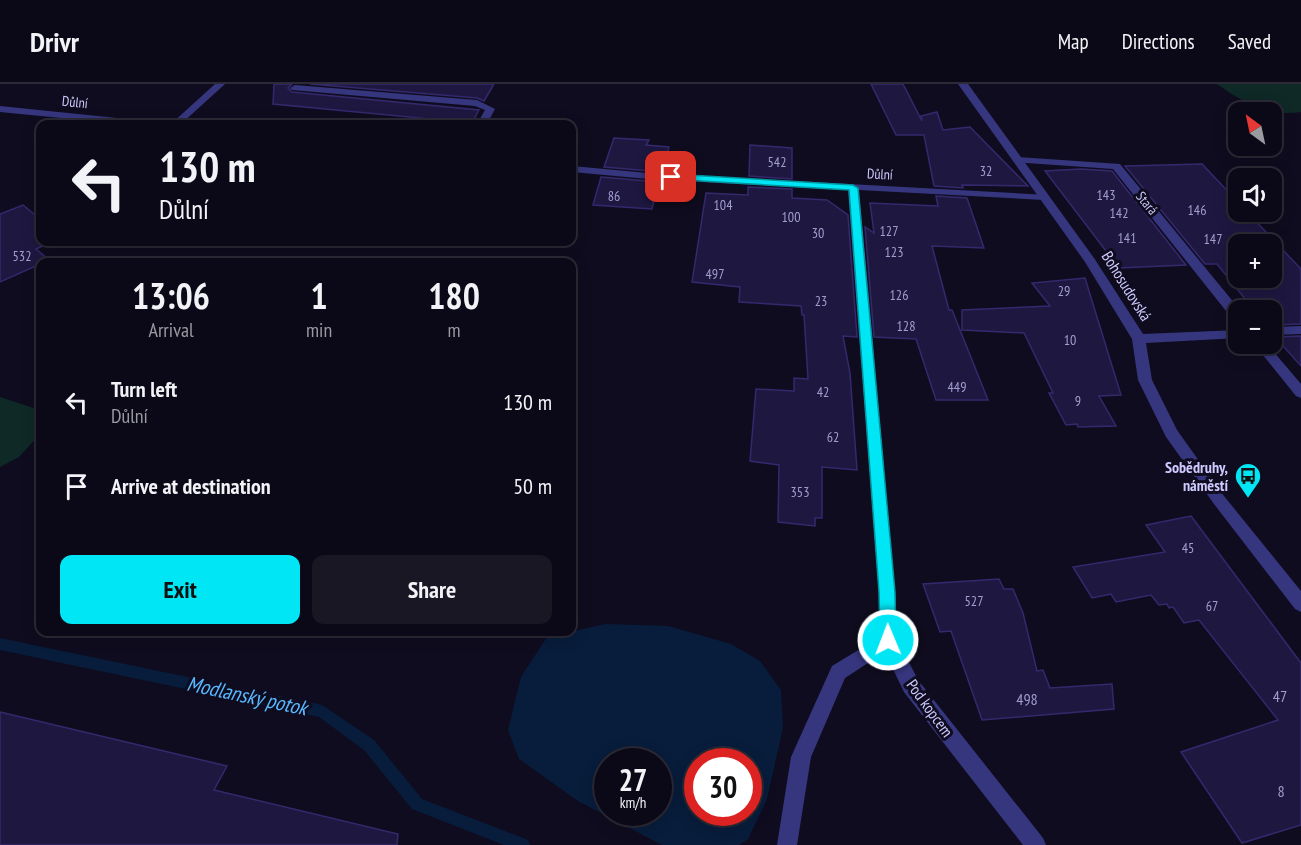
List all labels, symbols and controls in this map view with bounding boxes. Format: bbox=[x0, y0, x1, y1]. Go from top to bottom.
text: Drivr bbox=[30, 23, 79, 60]
text: Map bbox=[1058, 28, 1089, 55]
text: Directions bbox=[1122, 28, 1195, 55]
text: Saved bbox=[1228, 28, 1271, 55]
street label: Důlní bbox=[61, 92, 89, 112]
north arrow bbox=[1228, 102, 1282, 156]
map controls bbox=[1228, 102, 1282, 354]
text: 130 m bbox=[159, 139, 256, 194]
icon: left bbox=[60, 144, 138, 222]
pin bbox=[645, 151, 696, 202]
house number: 542 bbox=[768, 153, 786, 171]
icon: arrive bbox=[654, 160, 687, 193]
house number: 32 bbox=[980, 162, 992, 180]
street label: Důlní bbox=[867, 164, 893, 184]
button: sound bbox=[1228, 168, 1282, 222]
house number: 143 bbox=[1097, 186, 1115, 204]
house number: 86 bbox=[608, 187, 620, 205]
street label: Stará bbox=[1132, 188, 1162, 218]
text: Důlní bbox=[159, 192, 209, 226]
house number: 104 bbox=[714, 196, 733, 214]
house number: 146 bbox=[1188, 201, 1206, 219]
house number: 142 bbox=[1110, 204, 1128, 222]
house number: 100 bbox=[782, 208, 800, 226]
house number: 127 bbox=[880, 222, 898, 240]
house number: 30 bbox=[812, 224, 824, 242]
house number: 141 bbox=[1118, 229, 1136, 247]
house number: 147 bbox=[1204, 230, 1222, 248]
button: + bbox=[1228, 234, 1282, 288]
house number: 123 bbox=[885, 243, 903, 261]
house number: 532 bbox=[13, 247, 31, 265]
street label: Bohosudovská bbox=[1098, 247, 1156, 325]
house number: 497 bbox=[706, 265, 724, 283]
text: 13:06 bbox=[132, 272, 210, 319]
text: 1 bbox=[310, 272, 328, 319]
text: 180 bbox=[428, 272, 480, 319]
house number: 29 bbox=[1058, 282, 1070, 300]
house number: 126 bbox=[890, 286, 908, 304]
house number: 23 bbox=[815, 292, 827, 310]
button: − bbox=[1228, 300, 1282, 354]
text: Arrival bbox=[148, 317, 194, 343]
text: min bbox=[306, 317, 332, 343]
text: m bbox=[448, 317, 461, 343]
house number: 128 bbox=[897, 317, 915, 335]
house number: 10 bbox=[1064, 331, 1076, 349]
text: Turn left bbox=[111, 375, 177, 403]
house number: 449 bbox=[948, 378, 966, 396]
house number: 42 bbox=[817, 383, 829, 401]
icon: left bbox=[60, 386, 93, 419]
text: 130 m bbox=[503, 388, 552, 416]
house number: 9 bbox=[1075, 392, 1081, 410]
text: Důlní bbox=[111, 403, 148, 429]
house number: 62 bbox=[827, 428, 839, 446]
place label: Sobědruhy, náměstí bbox=[1165, 457, 1228, 495]
bus stop icon: Sobědruhy, náměstí bbox=[1233, 461, 1263, 499]
icon: arrive bbox=[60, 470, 93, 503]
text: Arrive at destination bbox=[111, 472, 271, 500]
text: 50 m bbox=[513, 472, 552, 500]
house number: 353 bbox=[791, 483, 809, 501]
house number: 45 bbox=[1182, 539, 1194, 557]
button: Exit bbox=[60, 555, 300, 624]
button: Share bbox=[312, 555, 552, 624]
house number: 527 bbox=[965, 592, 983, 610]
house number: 67 bbox=[1206, 597, 1218, 615]
position arrow bbox=[856, 608, 920, 672]
water label: Modlanský potok bbox=[185, 670, 312, 722]
street label: Pod kopcem bbox=[902, 675, 958, 741]
house number: 47 bbox=[1273, 686, 1287, 706]
house number: 498 bbox=[1016, 689, 1038, 709]
speed limit sign: 30 bbox=[684, 748, 762, 826]
text: 27 bbox=[619, 760, 647, 799]
house number: 8 bbox=[1277, 781, 1285, 801]
text: km/h bbox=[620, 793, 646, 812]

